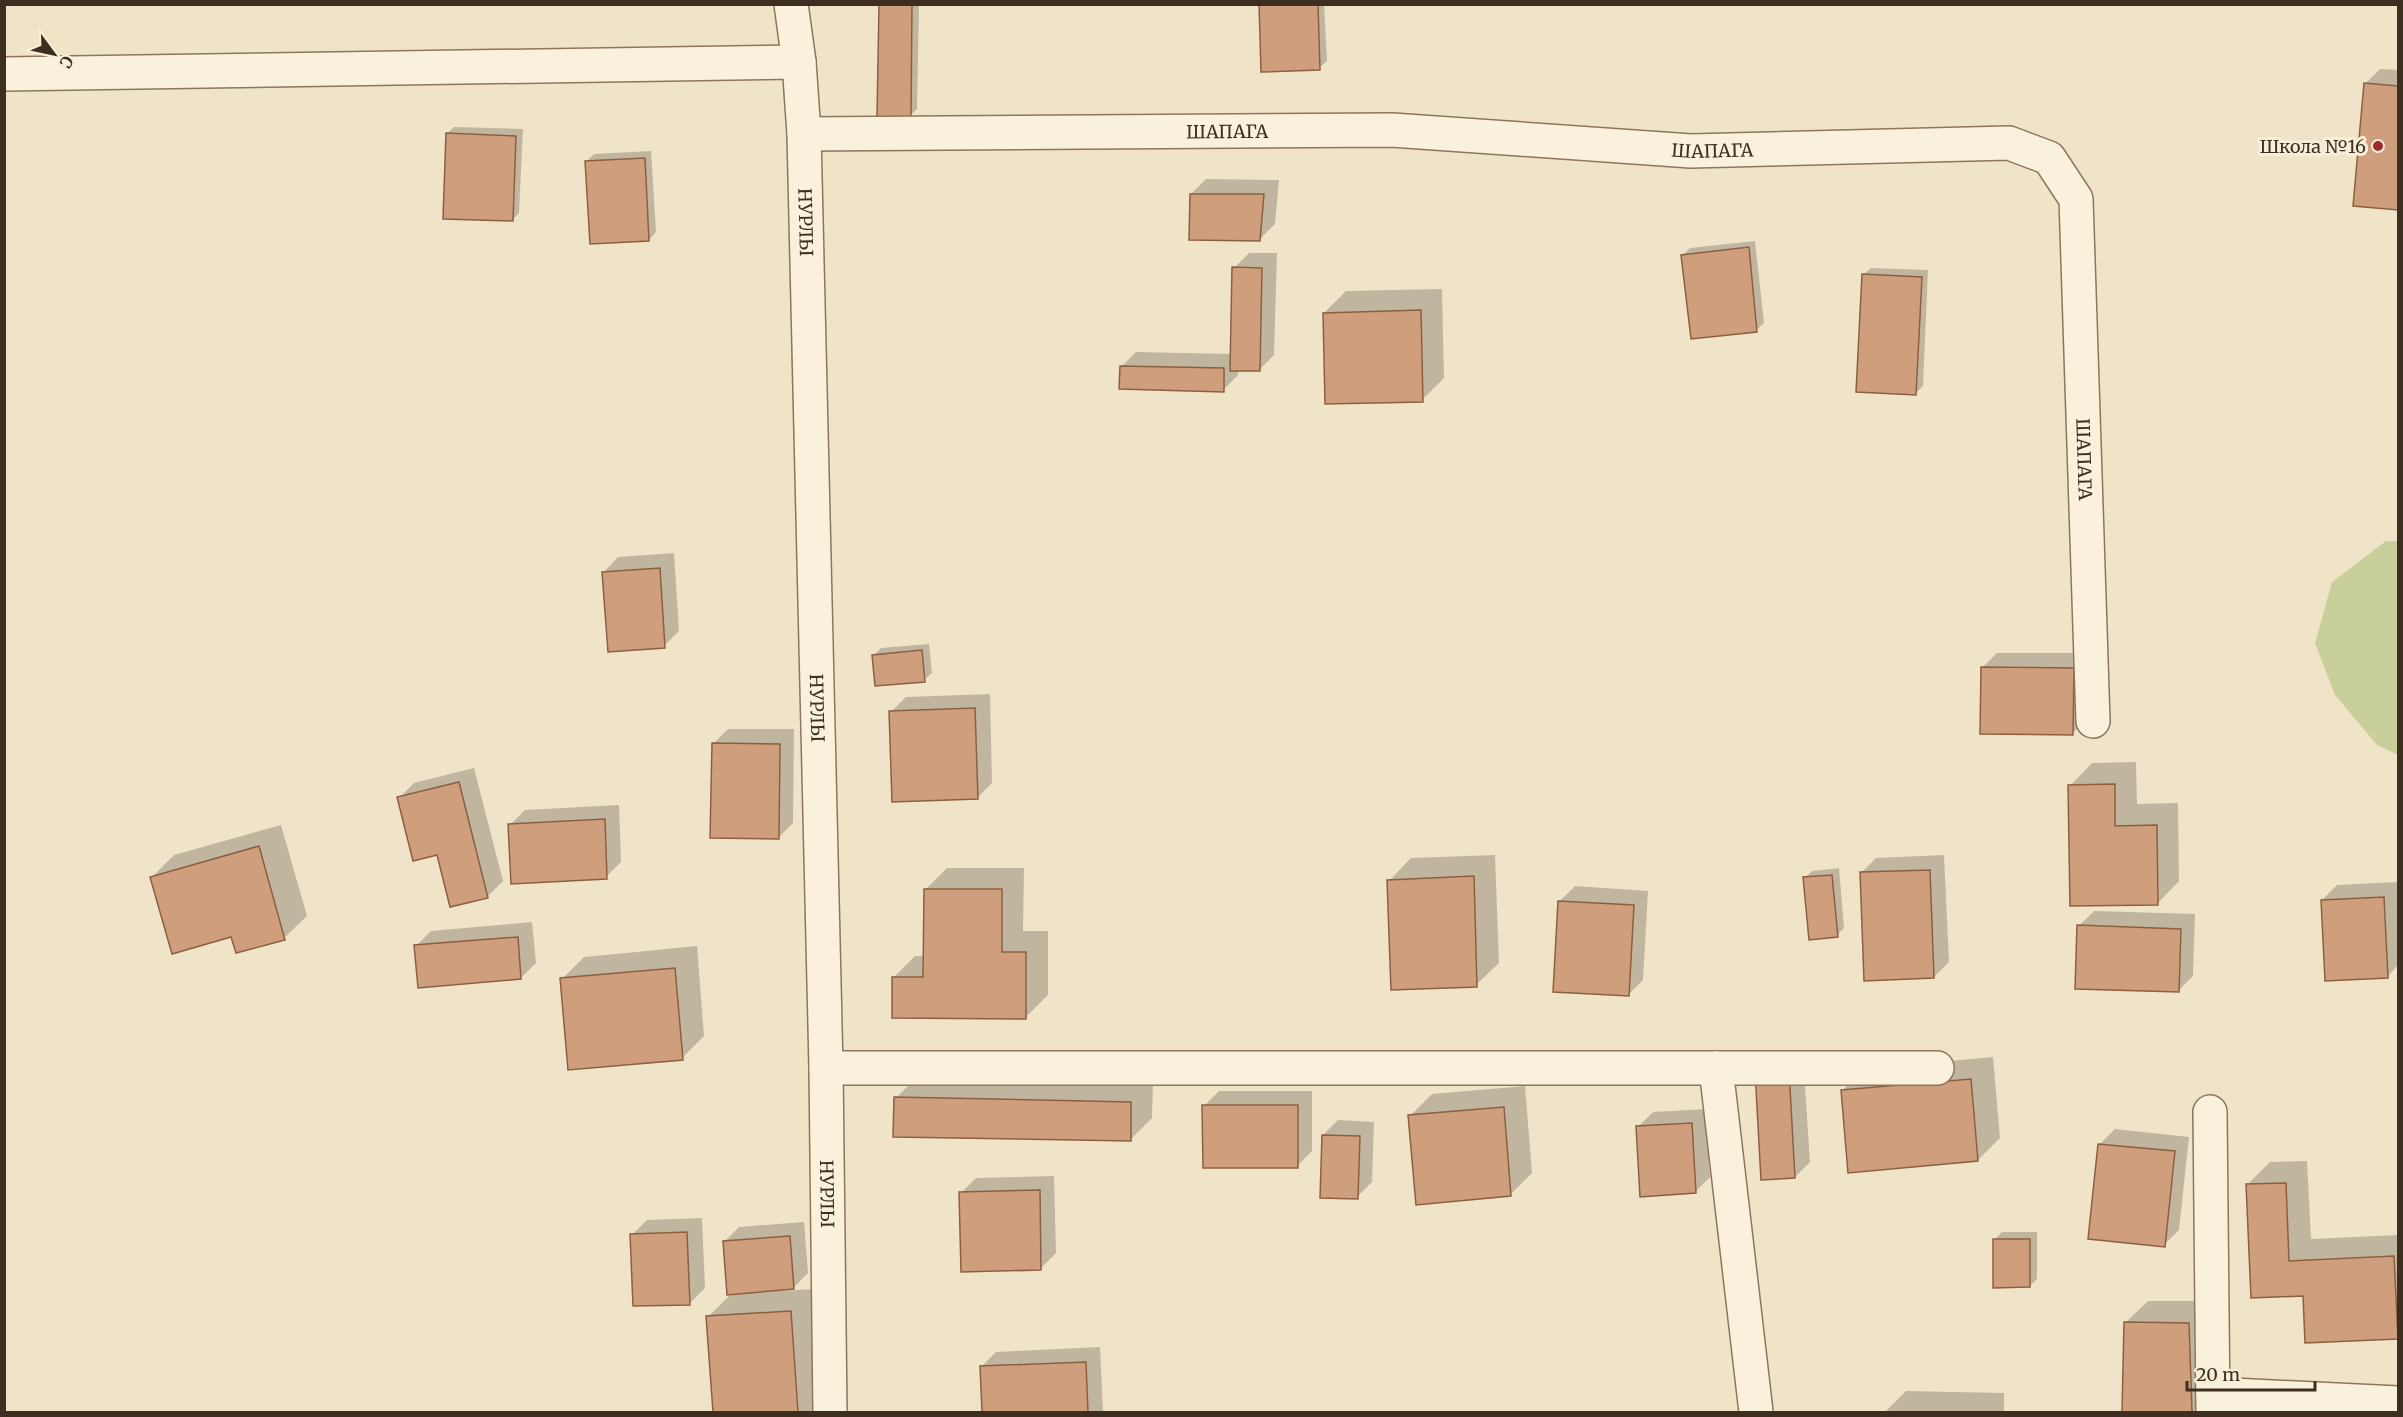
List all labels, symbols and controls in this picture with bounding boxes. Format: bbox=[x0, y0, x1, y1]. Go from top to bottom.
north arrow bbox=[24, 24, 84, 84]
text: С bbox=[55, 52, 78, 72]
street label: ШАПАГА bbox=[1186, 119, 1268, 143]
place label: Школа №16 bbox=[2259, 135, 2366, 158]
street label: ШАПАГА bbox=[1670, 138, 1754, 163]
marker: Школа №16 bbox=[2371, 139, 2385, 153]
street label: НУРЛЫ bbox=[794, 188, 818, 257]
street label: ШАПАГА bbox=[2072, 418, 2097, 501]
street label: НУРЛЫ bbox=[805, 674, 830, 743]
street label: НУРЛЫ bbox=[816, 1160, 839, 1228]
scale bar bbox=[2187, 1354, 2314, 1392]
text: 20 m bbox=[2196, 1363, 2240, 1386]

